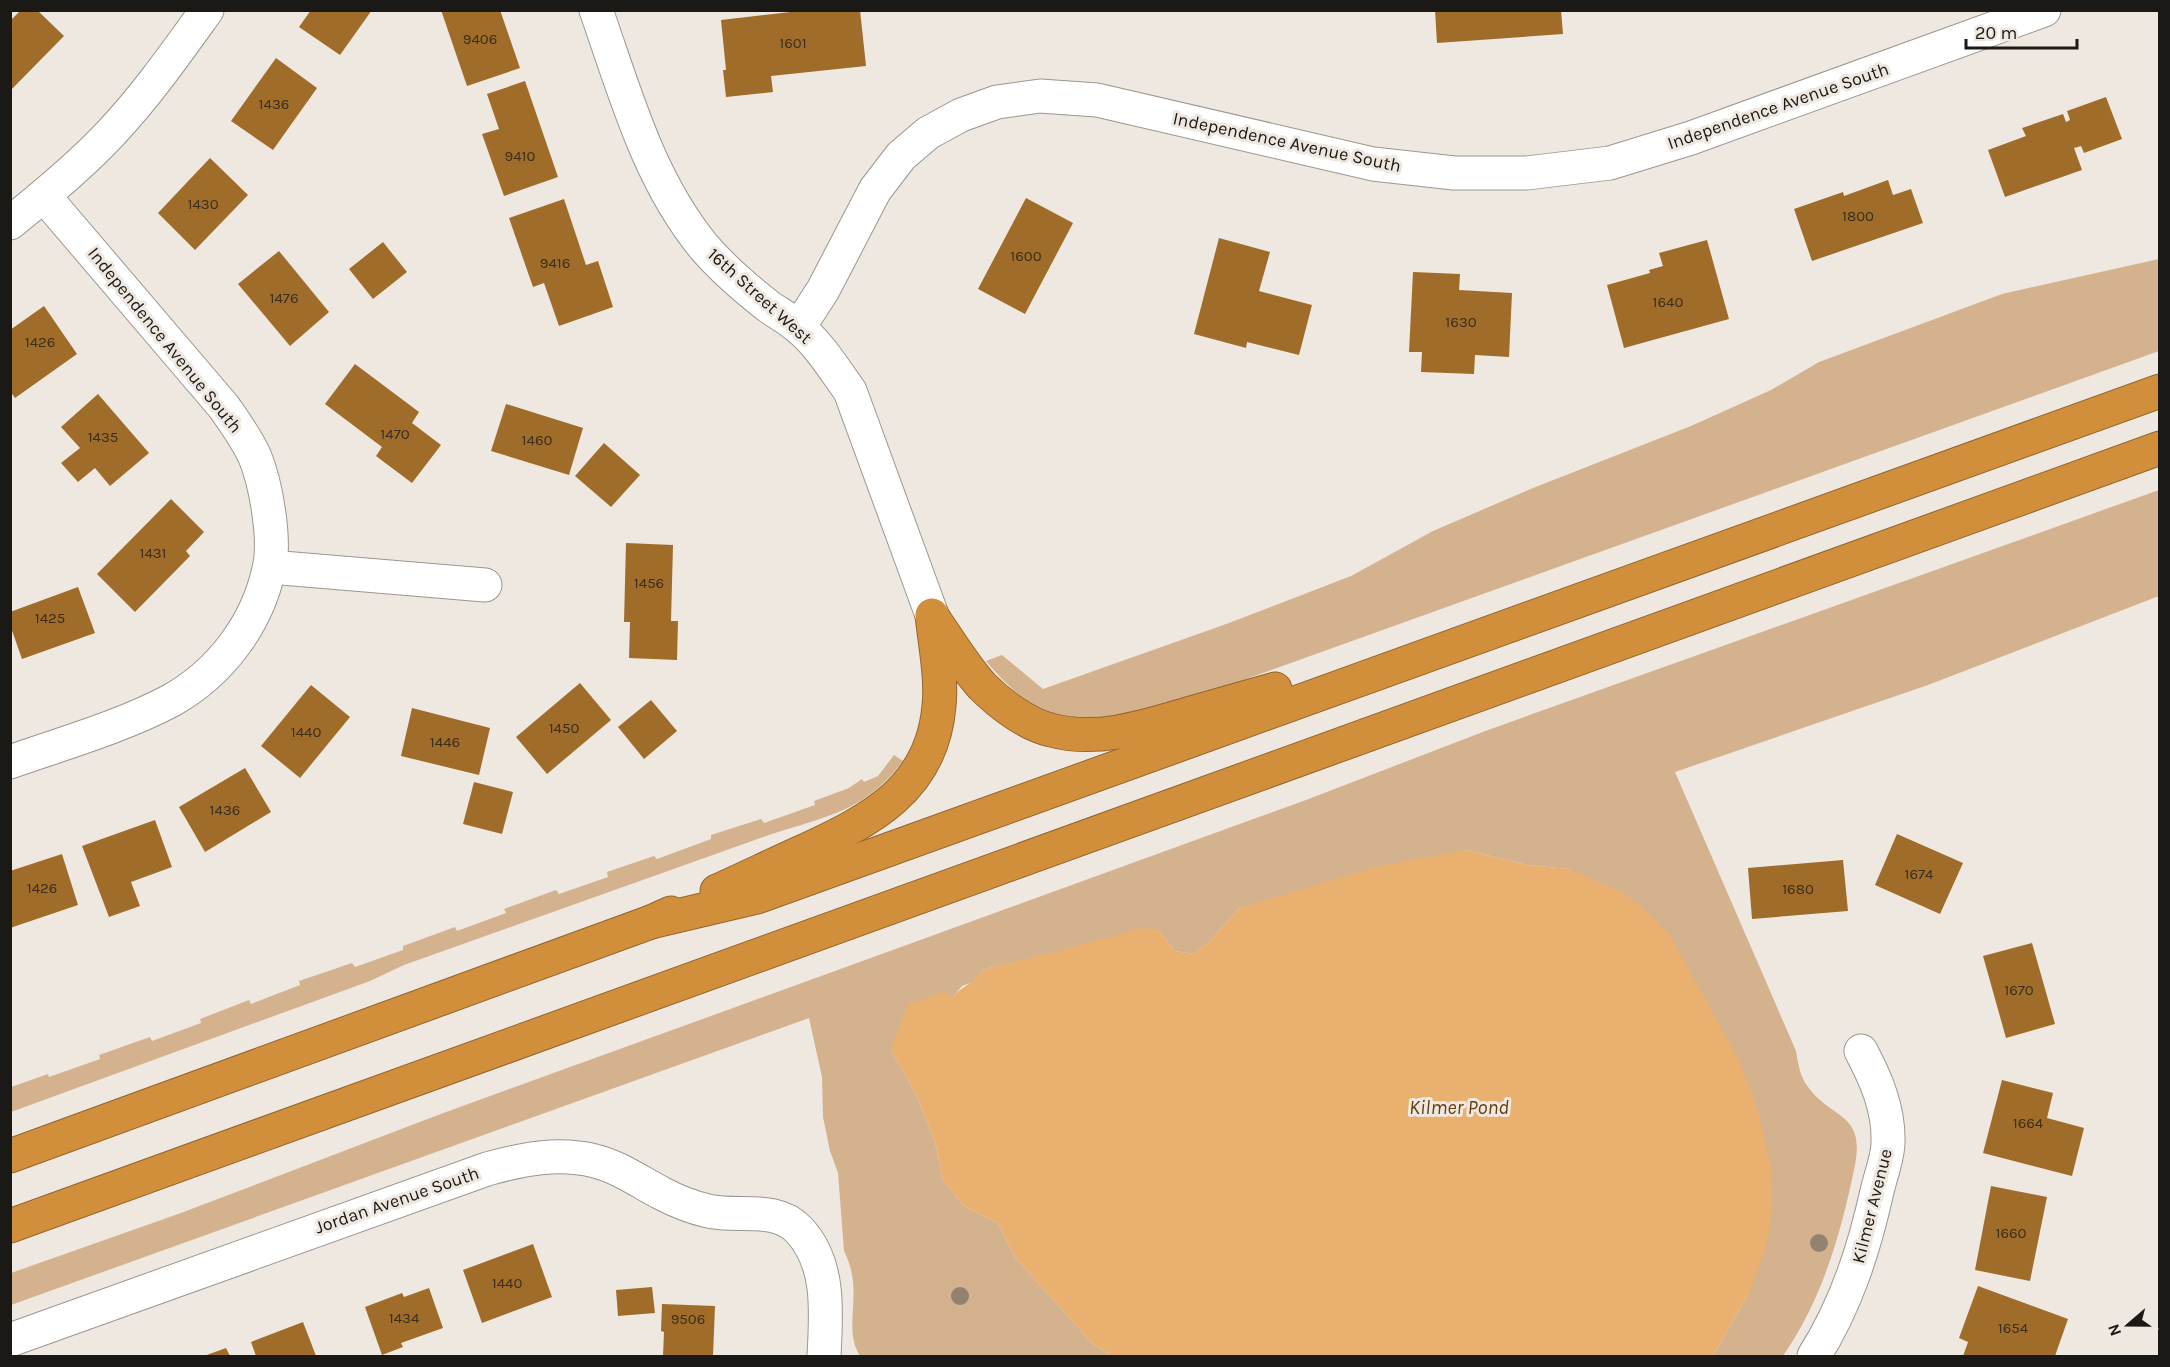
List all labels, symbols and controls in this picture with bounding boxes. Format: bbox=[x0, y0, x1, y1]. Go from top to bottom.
scale bar bbox=[1966, 12, 2077, 50]
text: 20 m bbox=[1975, 22, 2017, 44]
house number: 9406 bbox=[463, 30, 497, 48]
house number: 1601 bbox=[779, 34, 807, 52]
street label: Independence Avenue South bbox=[1664, 58, 1892, 154]
house number: 1436 bbox=[259, 95, 289, 113]
street label: Independence Avenue South bbox=[1171, 107, 1403, 177]
house number: 9410 bbox=[505, 147, 536, 165]
house number: 1430 bbox=[187, 195, 219, 213]
house number: 1800 bbox=[1842, 207, 1874, 225]
street label: Independence Avenue South bbox=[83, 243, 247, 437]
street label: 16th Street West bbox=[703, 243, 817, 349]
house number: 1600 bbox=[1010, 247, 1042, 265]
house number: 9416 bbox=[540, 254, 570, 272]
house number: 1476 bbox=[270, 289, 298, 307]
house number: 1640 bbox=[1653, 293, 1684, 311]
house number: 1630 bbox=[1445, 313, 1477, 331]
house number: 1426 bbox=[25, 333, 55, 351]
house number: 1470 bbox=[380, 425, 410, 443]
house number: 1435 bbox=[88, 428, 118, 446]
house number: 1460 bbox=[522, 431, 553, 449]
house number: 1431 bbox=[139, 544, 167, 562]
house number: 1456 bbox=[634, 574, 664, 592]
house number: 1425 bbox=[35, 609, 65, 627]
house number: 1450 bbox=[549, 719, 579, 737]
house number: 1440 bbox=[291, 723, 321, 741]
house number: 1446 bbox=[430, 733, 460, 751]
house number: 1436 bbox=[210, 801, 240, 819]
house number: 1674 bbox=[1905, 865, 1934, 883]
house number: 1426 bbox=[27, 879, 57, 897]
house number: 1680 bbox=[1782, 880, 1814, 898]
house number: 1670 bbox=[2004, 981, 2034, 999]
water label: Kilmer Pond bbox=[1409, 1096, 1509, 1119]
house number: 1664 bbox=[2013, 1114, 2044, 1132]
street label: Kilmer Avenue bbox=[1847, 1146, 1897, 1266]
street label: Jordan Avenue South bbox=[312, 1162, 482, 1238]
house number: 1660 bbox=[1995, 1224, 2027, 1242]
house number: 1440 bbox=[492, 1274, 522, 1292]
north arrow bbox=[2098, 1295, 2158, 1355]
house number: 1434 bbox=[389, 1309, 420, 1327]
house number: 9506 bbox=[671, 1310, 705, 1328]
house number: 1654 bbox=[1998, 1319, 2029, 1337]
text: N bbox=[2103, 1321, 2125, 1339]

